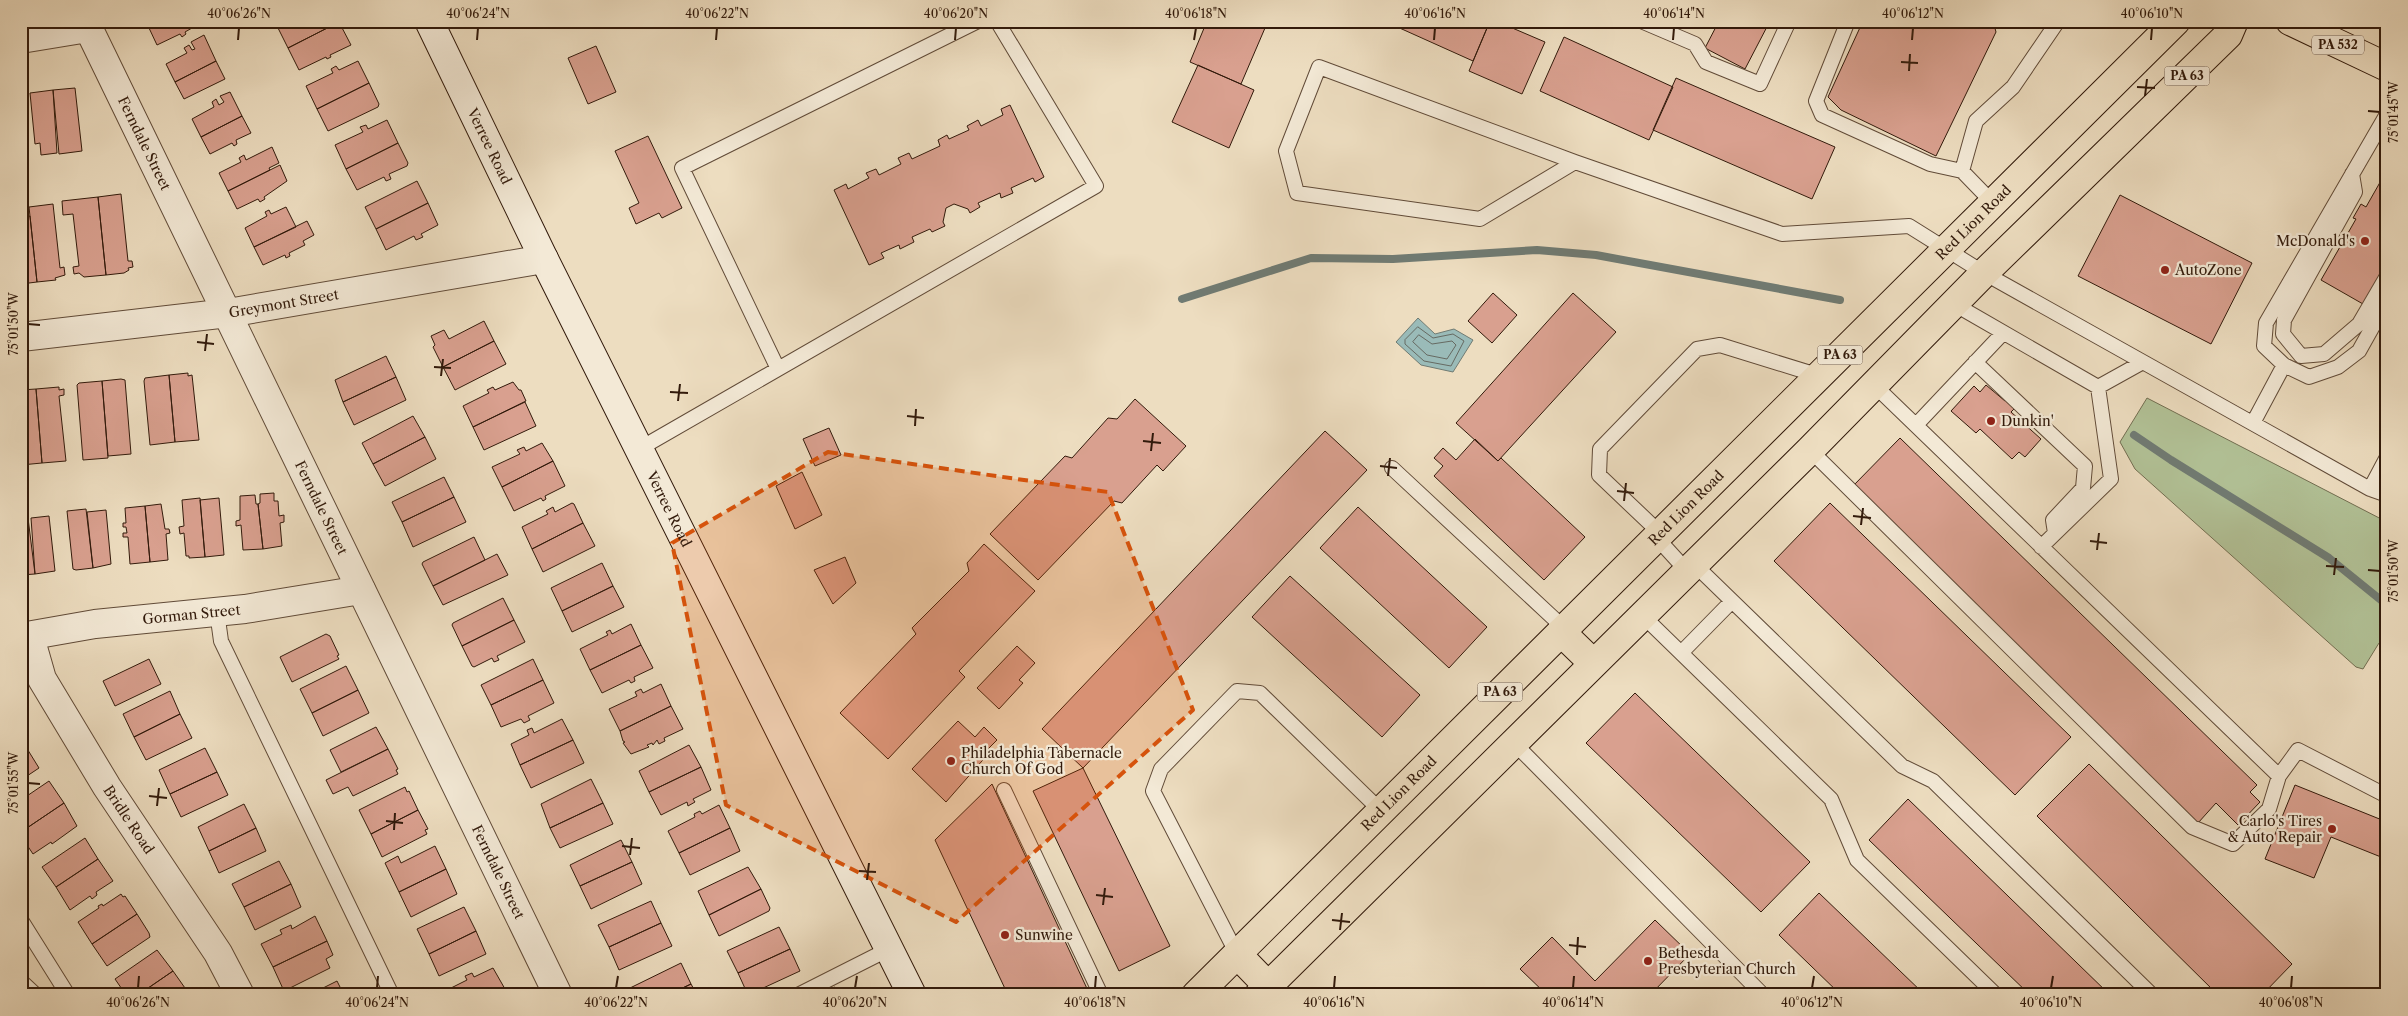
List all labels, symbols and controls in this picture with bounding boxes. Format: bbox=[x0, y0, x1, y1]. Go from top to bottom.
text: 40°06'26"N bbox=[207, 6, 271, 21]
text: 40°06'24"N bbox=[446, 6, 510, 21]
text: 40°06'22"N bbox=[685, 6, 749, 21]
text: 40°06'20"N bbox=[924, 6, 988, 21]
text: 40°06'18"N bbox=[1165, 6, 1227, 21]
text: 40°06'16"N bbox=[1404, 6, 1466, 21]
text: 40°06'14"N bbox=[1643, 6, 1705, 21]
text: 40°06'12"N bbox=[1882, 6, 1944, 21]
text: 40°06'10"N bbox=[2121, 6, 2183, 21]
road number: PA 532 bbox=[2312, 36, 2364, 54]
road number: PA 63 bbox=[2164, 66, 2210, 85]
text: 75°01'45"W bbox=[2386, 80, 2401, 143]
street label: Ferndale Street bbox=[114, 93, 175, 193]
street label: Verree Road bbox=[463, 104, 516, 188]
street label: Red Lion Road bbox=[1932, 181, 2015, 264]
place label: McDonald's bbox=[2276, 232, 2355, 250]
marker: McDonald's bbox=[2359, 235, 2371, 247]
place label: AutoZone bbox=[2174, 261, 2242, 279]
marker: AutoZone bbox=[2159, 264, 2171, 276]
street label: Greymont Street bbox=[227, 285, 340, 322]
text: 75°01'50"W bbox=[6, 292, 21, 356]
road number: PA 63 bbox=[1818, 346, 1862, 364]
place label: Dunkin' bbox=[2001, 412, 2054, 430]
marker: Dunkin' bbox=[1985, 415, 1997, 427]
street label: Ferndale Street bbox=[291, 458, 352, 558]
street label: Red Lion Road bbox=[1644, 466, 1728, 549]
street label: Verree Road bbox=[642, 467, 696, 550]
text: 75°01'50"W bbox=[2386, 539, 2401, 603]
street label: Gorman Street bbox=[142, 601, 241, 628]
road number: PA 63 bbox=[1478, 682, 1522, 702]
place label: Philadelphia Tabernacle Church Of God bbox=[961, 744, 1122, 778]
text: 75°01'55"W bbox=[6, 751, 21, 814]
street label: Red Lion Road bbox=[1357, 752, 1441, 835]
marker: Philadelphia Tabernacle Church Of God bbox=[945, 755, 957, 767]
street label: Bridle Road bbox=[99, 782, 158, 858]
place label: Carlo's Tires & Auto Repair bbox=[2227, 812, 2322, 846]
street label: Ferndale Street bbox=[468, 822, 529, 922]
marker: Carlo's Tires & Auto Repair bbox=[2326, 823, 2338, 835]
place label: Sunwine bbox=[1015, 926, 1073, 944]
marker: Sunwine bbox=[999, 929, 1011, 941]
place label: Bethesda Presbyterian Church bbox=[1658, 944, 1796, 978]
marker: Bethesda Presbyterian Church bbox=[1642, 955, 1654, 967]
text: 40°06'26"N bbox=[106, 995, 170, 1010]
text: 40°06'24"N bbox=[345, 995, 409, 1010]
text: 40°06'22"N bbox=[584, 995, 648, 1010]
text: 40°06'20"N bbox=[823, 995, 887, 1010]
text: 40°06'18"N bbox=[1064, 995, 1126, 1010]
text: 40°06'16"N bbox=[1303, 995, 1365, 1010]
text: 40°06'14"N bbox=[1542, 995, 1604, 1010]
text: 40°06'12"N bbox=[1781, 995, 1843, 1010]
text: 40°06'10"N bbox=[2020, 995, 2082, 1010]
text: 40°06'08"N bbox=[2259, 995, 2323, 1010]

